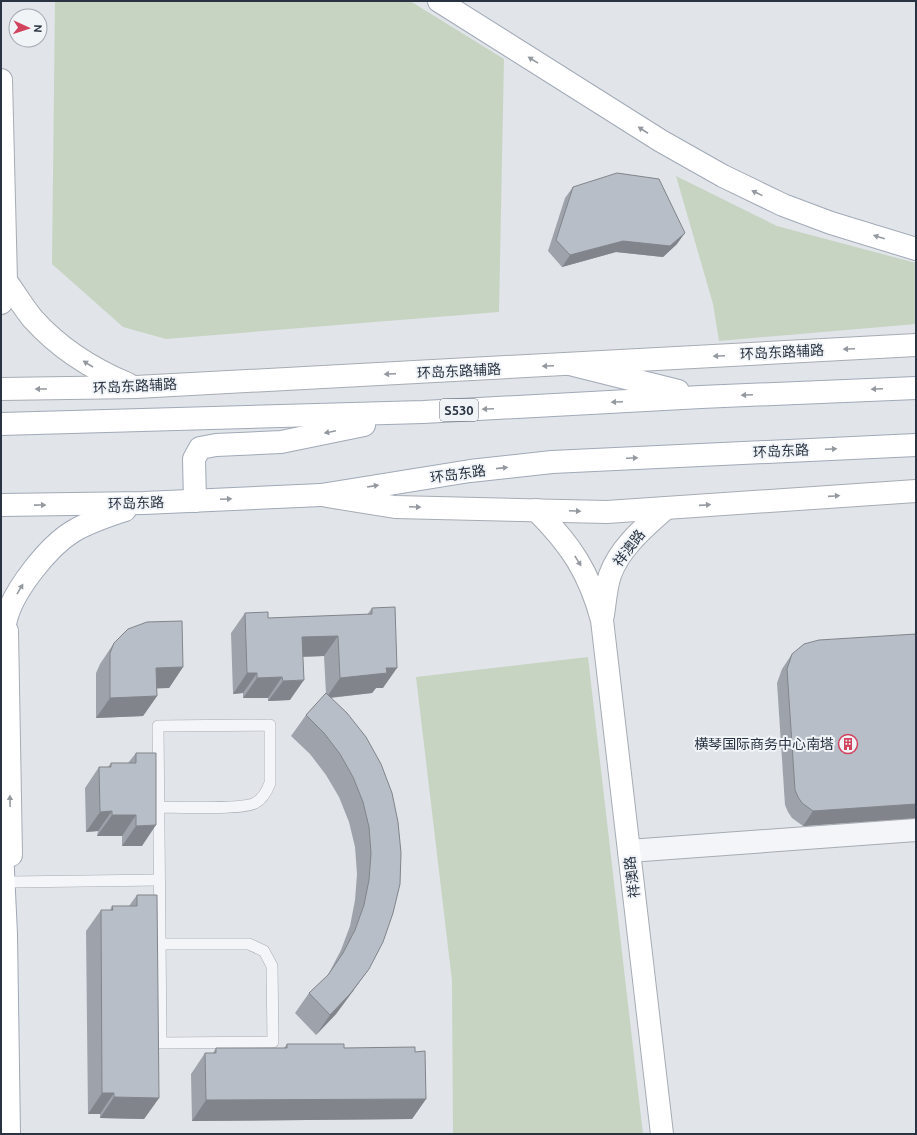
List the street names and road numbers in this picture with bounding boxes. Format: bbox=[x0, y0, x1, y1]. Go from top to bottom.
street label: 环岛东路辅路 bbox=[740, 342, 824, 362]
street label: 环岛东路辅路 bbox=[417, 361, 501, 381]
street label: 环岛东路辅路 bbox=[93, 376, 177, 396]
road number: S530 bbox=[440, 399, 478, 421]
street label: 环岛东路 bbox=[753, 442, 809, 460]
street label: 环岛东路 bbox=[429, 462, 487, 486]
street label: 环岛东路 bbox=[108, 494, 164, 512]
street label: 祥澳路 bbox=[610, 526, 648, 570]
street label: 祥澳路 bbox=[622, 855, 642, 899]

